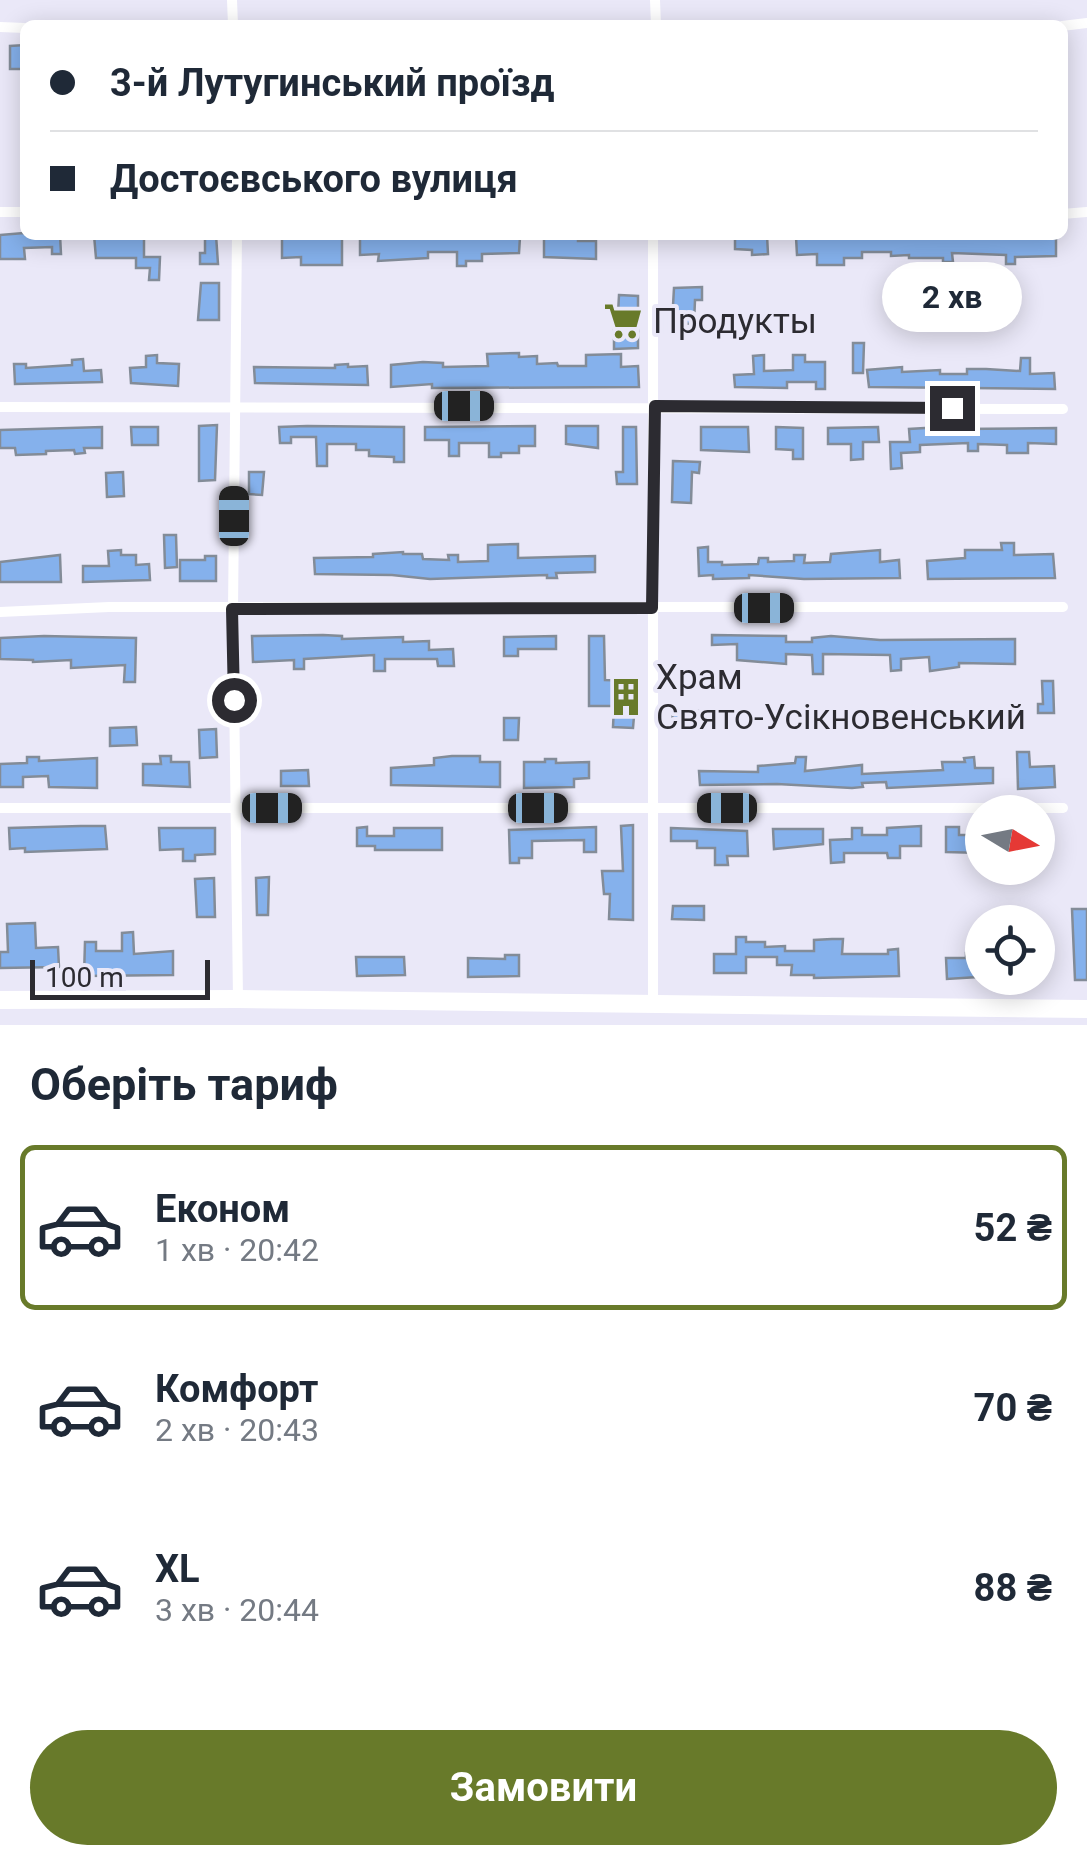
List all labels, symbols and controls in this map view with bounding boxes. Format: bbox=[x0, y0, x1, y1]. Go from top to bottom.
text: 3-й Лутугинський проїзд bbox=[110, 61, 555, 105]
text: Достоєвського вулиця bbox=[110, 157, 518, 201]
callout: 2 хв bbox=[882, 263, 1022, 333]
text: 2 хв bbox=[922, 278, 982, 316]
supermarket icon: Продукты bbox=[602, 300, 644, 342]
place label: Продукты bbox=[653, 301, 817, 342]
route end bbox=[930, 386, 975, 431]
car bbox=[434, 391, 494, 421]
car bbox=[219, 486, 249, 546]
car bbox=[734, 593, 794, 623]
place label: Храм Свято-Усікновенський bbox=[656, 657, 1026, 738]
building icon: Храм Свято-Усікновенський bbox=[605, 676, 647, 718]
route start bbox=[212, 678, 257, 723]
car bbox=[242, 793, 302, 823]
car bbox=[508, 793, 568, 823]
car bbox=[697, 793, 757, 823]
north arrow bbox=[965, 795, 1055, 885]
map controls bbox=[965, 795, 1055, 995]
button: locate bbox=[965, 905, 1055, 995]
scale bar bbox=[30, 955, 210, 1000]
text: 100 m bbox=[45, 961, 124, 994]
text: Оберіть тариф bbox=[30, 1058, 338, 1111]
icon: car bbox=[35, 1183, 125, 1273]
text: Економ bbox=[155, 1187, 290, 1231]
text: 52 ₴ bbox=[974, 1206, 1052, 1250]
text: 1 хв · 20:42 bbox=[155, 1231, 319, 1269]
icon: car bbox=[35, 1363, 125, 1453]
text: Комфорт bbox=[155, 1367, 318, 1411]
text: 70 ₴ bbox=[974, 1386, 1052, 1430]
text: 2 хв · 20:43 bbox=[155, 1411, 319, 1449]
icon: car bbox=[35, 1543, 125, 1633]
text: XL bbox=[155, 1547, 200, 1591]
text: 88 ₴ bbox=[974, 1566, 1052, 1610]
text: 3 хв · 20:44 bbox=[155, 1591, 319, 1629]
button: Замовити bbox=[30, 1730, 1057, 1845]

